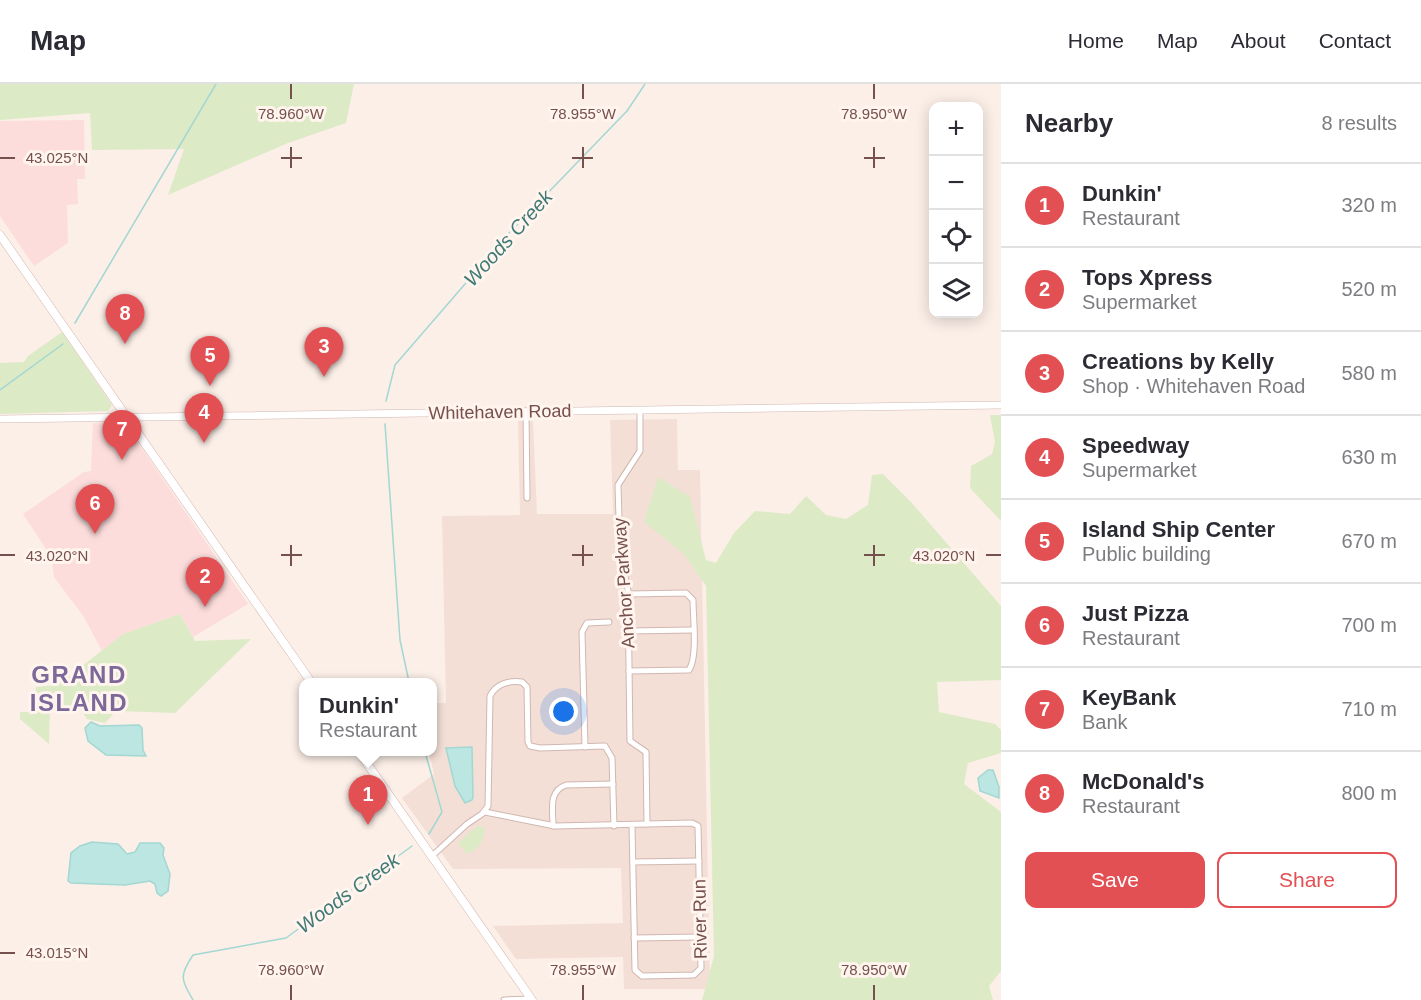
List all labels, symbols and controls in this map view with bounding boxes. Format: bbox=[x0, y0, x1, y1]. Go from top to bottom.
text: Map bbox=[30, 25, 86, 56]
text: Home bbox=[1068, 29, 1124, 52]
text: Map bbox=[1157, 29, 1198, 52]
text: About bbox=[1231, 29, 1286, 52]
text: Contact bbox=[1319, 29, 1391, 52]
map controls bbox=[929, 102, 983, 318]
button: + bbox=[929, 102, 983, 156]
text: 78.960°W bbox=[258, 105, 325, 122]
text: 78.955°W bbox=[550, 105, 617, 122]
text: 78.950°W bbox=[841, 105, 908, 122]
text: Nearby bbox=[1025, 108, 1113, 138]
text: 8 results bbox=[1321, 112, 1397, 134]
text: 43.025°N bbox=[26, 149, 88, 166]
button: − bbox=[929, 156, 983, 210]
text: Dunkin' bbox=[1082, 181, 1162, 206]
water label: Woods Creek bbox=[459, 185, 557, 290]
text: 1 bbox=[1039, 194, 1050, 216]
text: 320 m bbox=[1341, 194, 1397, 216]
text: Restaurant bbox=[1082, 207, 1180, 229]
button: locate bbox=[929, 210, 983, 264]
button: layers bbox=[929, 264, 983, 318]
text: Tops Xpress bbox=[1082, 265, 1212, 290]
text: 2 bbox=[1039, 278, 1050, 300]
text: 520 m bbox=[1341, 278, 1397, 300]
text: Supermarket bbox=[1082, 291, 1197, 313]
pin: 8 bbox=[106, 294, 144, 344]
pin: 3 bbox=[304, 328, 344, 377]
pin: 5 bbox=[190, 336, 230, 386]
text: Creations by Kelly bbox=[1082, 349, 1274, 374]
text: 3 bbox=[1039, 362, 1050, 384]
text: 580 m bbox=[1341, 362, 1397, 384]
text: Shop · Whitehaven Road bbox=[1082, 375, 1305, 397]
pin: 4 bbox=[184, 394, 224, 443]
street label: Whitehaven Road bbox=[428, 401, 572, 423]
pin: 7 bbox=[102, 410, 142, 460]
text: Speedway bbox=[1082, 433, 1190, 458]
text: 4 bbox=[1039, 446, 1050, 468]
text: 630 m bbox=[1341, 446, 1397, 468]
text: Supermarket bbox=[1082, 459, 1197, 481]
pin: 6 bbox=[76, 484, 115, 534]
street label: Anchor Parkway bbox=[609, 517, 639, 649]
text: Island Ship Center bbox=[1082, 517, 1275, 542]
text: 5 bbox=[1039, 530, 1050, 552]
text: 670 m bbox=[1341, 530, 1397, 552]
text: Public building bbox=[1082, 543, 1211, 565]
text: 43.020°N bbox=[26, 547, 88, 564]
text: 43.020°N bbox=[913, 547, 975, 564]
pin: 2 bbox=[186, 558, 224, 607]
text: Just Pizza bbox=[1082, 601, 1188, 626]
text: 6 bbox=[1039, 614, 1050, 636]
text: 700 m bbox=[1341, 614, 1397, 636]
text: Restaurant bbox=[1082, 627, 1180, 649]
district label: GRAND ISLAND bbox=[30, 661, 128, 716]
popup bbox=[299, 678, 437, 756]
text: KeyBank bbox=[1082, 685, 1176, 710]
text: Dunkin' bbox=[319, 693, 399, 718]
your location bbox=[549, 697, 578, 726]
text: 7 bbox=[1039, 698, 1050, 720]
text: 710 m bbox=[1341, 698, 1397, 720]
text: Bank bbox=[1082, 711, 1128, 733]
text: Restaurant bbox=[319, 719, 417, 741]
text: McDonald's bbox=[1082, 769, 1205, 794]
pin: 1 bbox=[348, 776, 388, 825]
text: 8 bbox=[1039, 782, 1050, 804]
text: 800 m bbox=[1341, 782, 1397, 804]
text: Restaurant bbox=[1082, 795, 1180, 817]
water label: Woods Creek bbox=[293, 848, 404, 938]
button: Save bbox=[1025, 852, 1205, 908]
button: Share bbox=[1217, 852, 1397, 908]
street label: River Run bbox=[689, 879, 711, 959]
text: 43.015°N bbox=[26, 944, 88, 961]
text: 78.960°W bbox=[258, 961, 325, 978]
text: 78.955°W bbox=[550, 961, 617, 978]
text: 78.950°W bbox=[841, 961, 908, 978]

